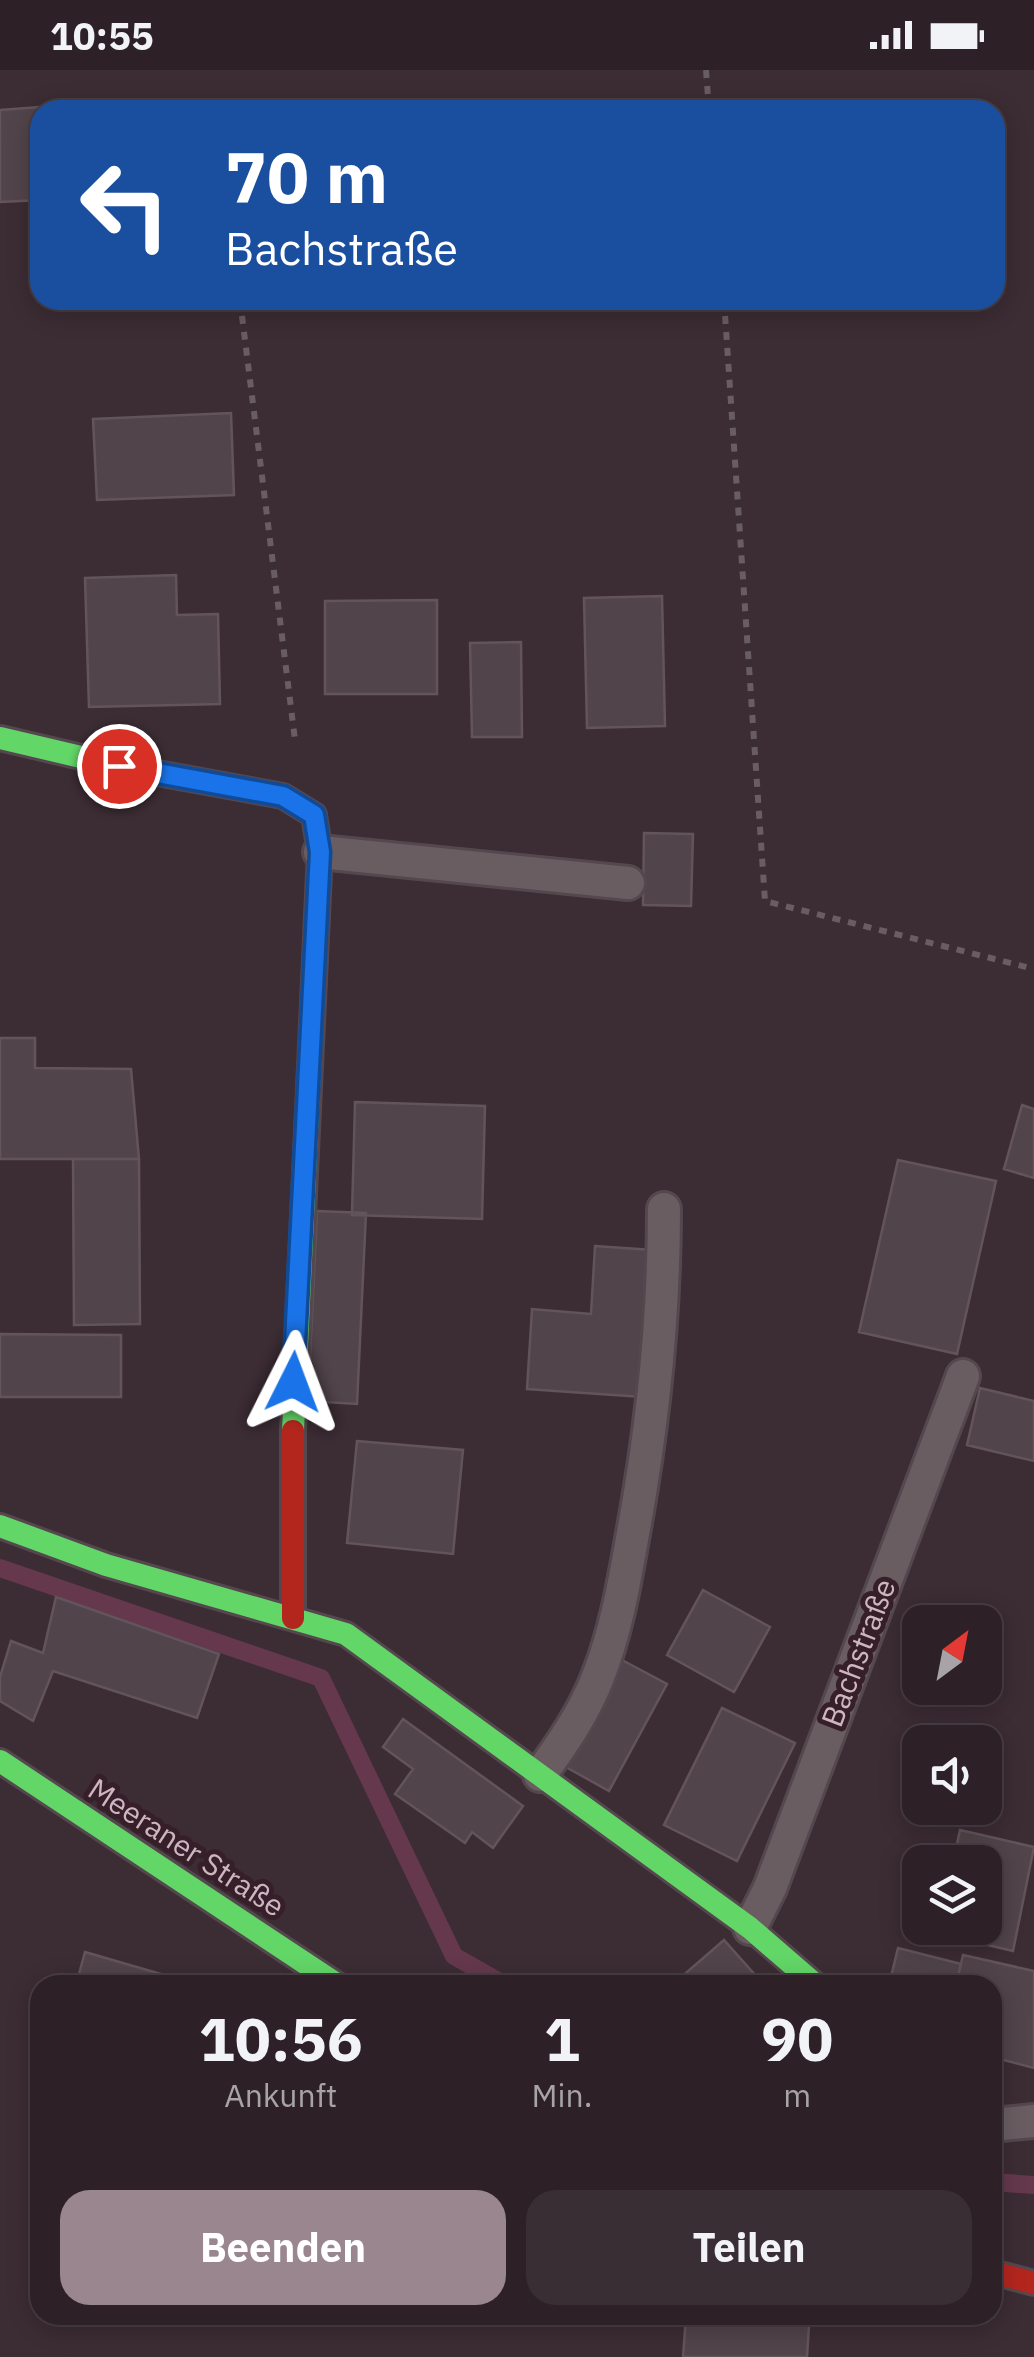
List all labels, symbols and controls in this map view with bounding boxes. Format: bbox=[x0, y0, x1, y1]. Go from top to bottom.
text: 10:55 bbox=[50, 11, 154, 60]
text: 70 m bbox=[225, 131, 388, 222]
icon: left bbox=[60, 140, 190, 270]
text: Bachstraße bbox=[225, 219, 458, 277]
pin bbox=[77, 724, 162, 809]
icon: arrive bbox=[92, 739, 147, 794]
position arrow bbox=[241, 1330, 345, 1434]
street label: Bachstraße bbox=[812, 1573, 904, 1732]
north arrow bbox=[902, 1605, 1002, 1705]
map controls bbox=[902, 1605, 1002, 1945]
button: sound bbox=[902, 1725, 1002, 1825]
street label: Meeraner Straße bbox=[81, 1769, 292, 1925]
button: layers bbox=[902, 1845, 1002, 1945]
text: 10:56 bbox=[199, 1999, 363, 2078]
text: 1 bbox=[544, 1999, 580, 2078]
text: 90 bbox=[761, 1999, 833, 2078]
text: Ankunft bbox=[224, 2074, 337, 2116]
text: Min. bbox=[531, 2074, 592, 2116]
text: m bbox=[783, 2074, 811, 2116]
button: Beenden bbox=[60, 2190, 506, 2305]
button: Teilen bbox=[526, 2190, 972, 2305]

